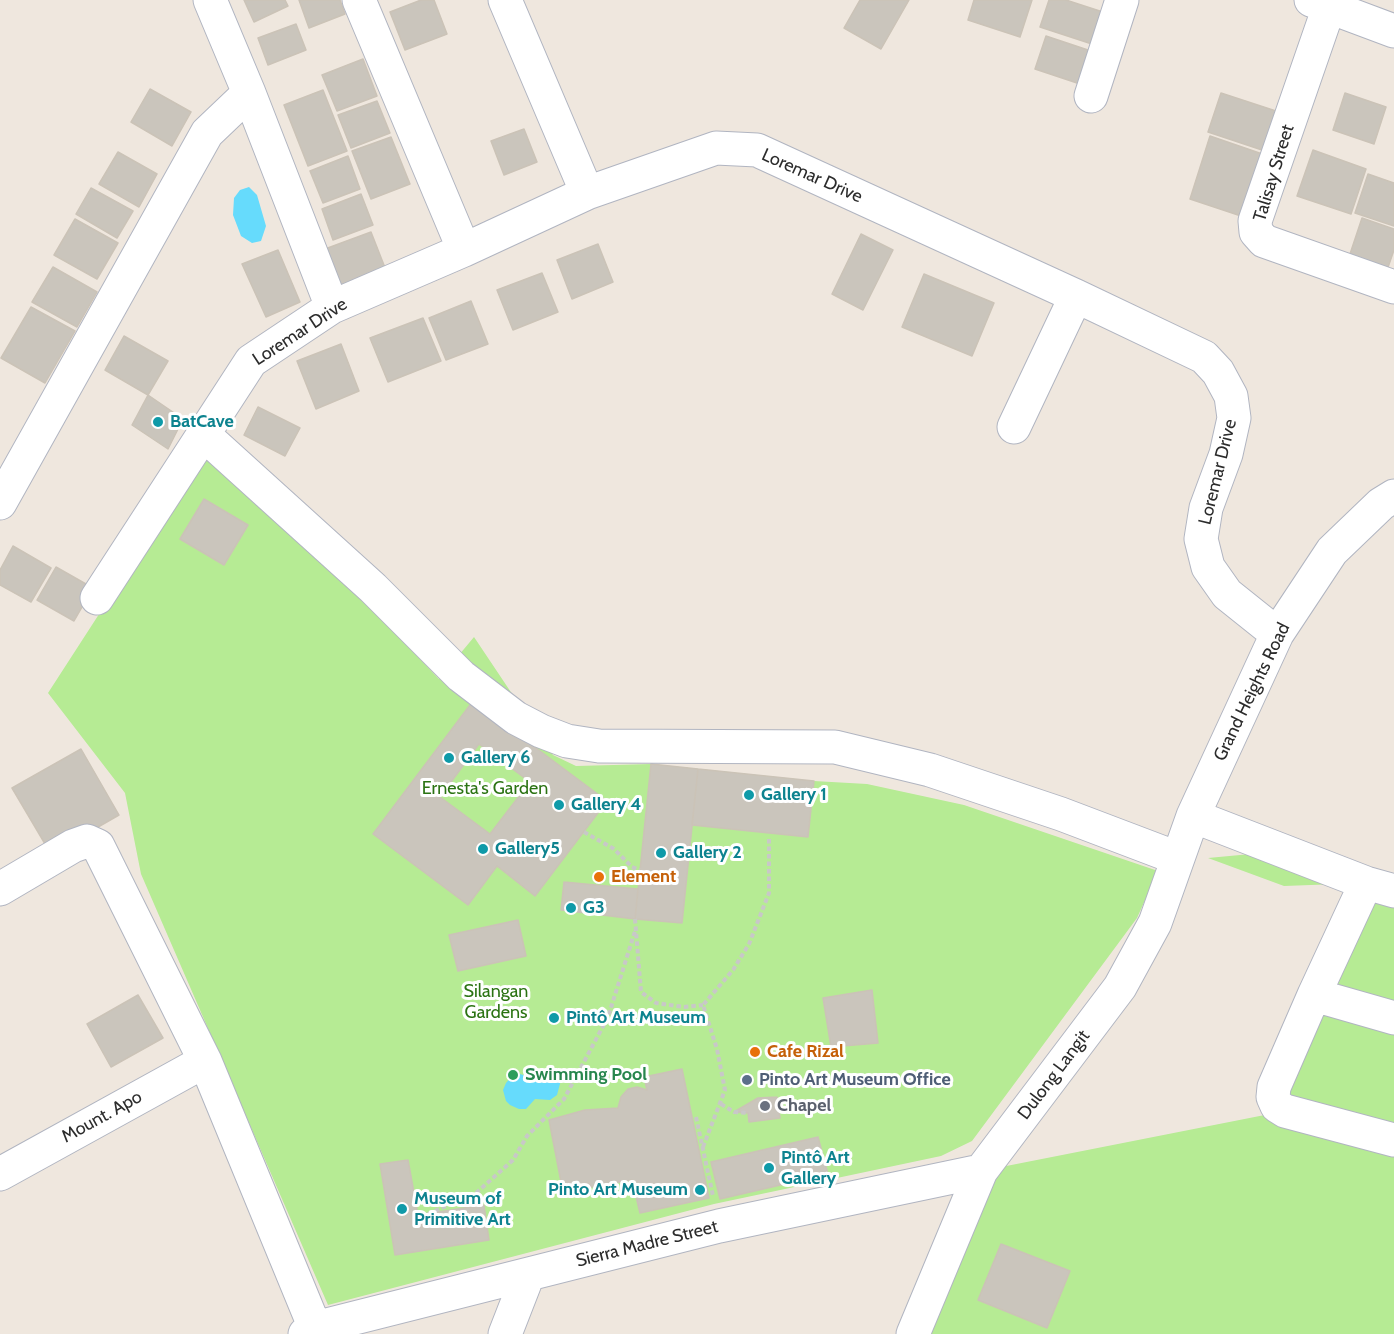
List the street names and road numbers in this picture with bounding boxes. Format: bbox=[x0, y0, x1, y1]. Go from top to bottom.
street label: Talisay Street bbox=[1249, 122, 1299, 224]
street label: Loremar Drive bbox=[758, 144, 866, 208]
street label: Loremar Drive bbox=[249, 294, 351, 370]
street label: Loremar Drive bbox=[1194, 417, 1242, 527]
street label: Grand Heights Road bbox=[1209, 619, 1295, 765]
street label: Dulong Langit bbox=[1013, 1026, 1095, 1124]
street label: Mount. Apo bbox=[58, 1086, 146, 1148]
street label: Sierra Madre Street bbox=[574, 1216, 720, 1272]

